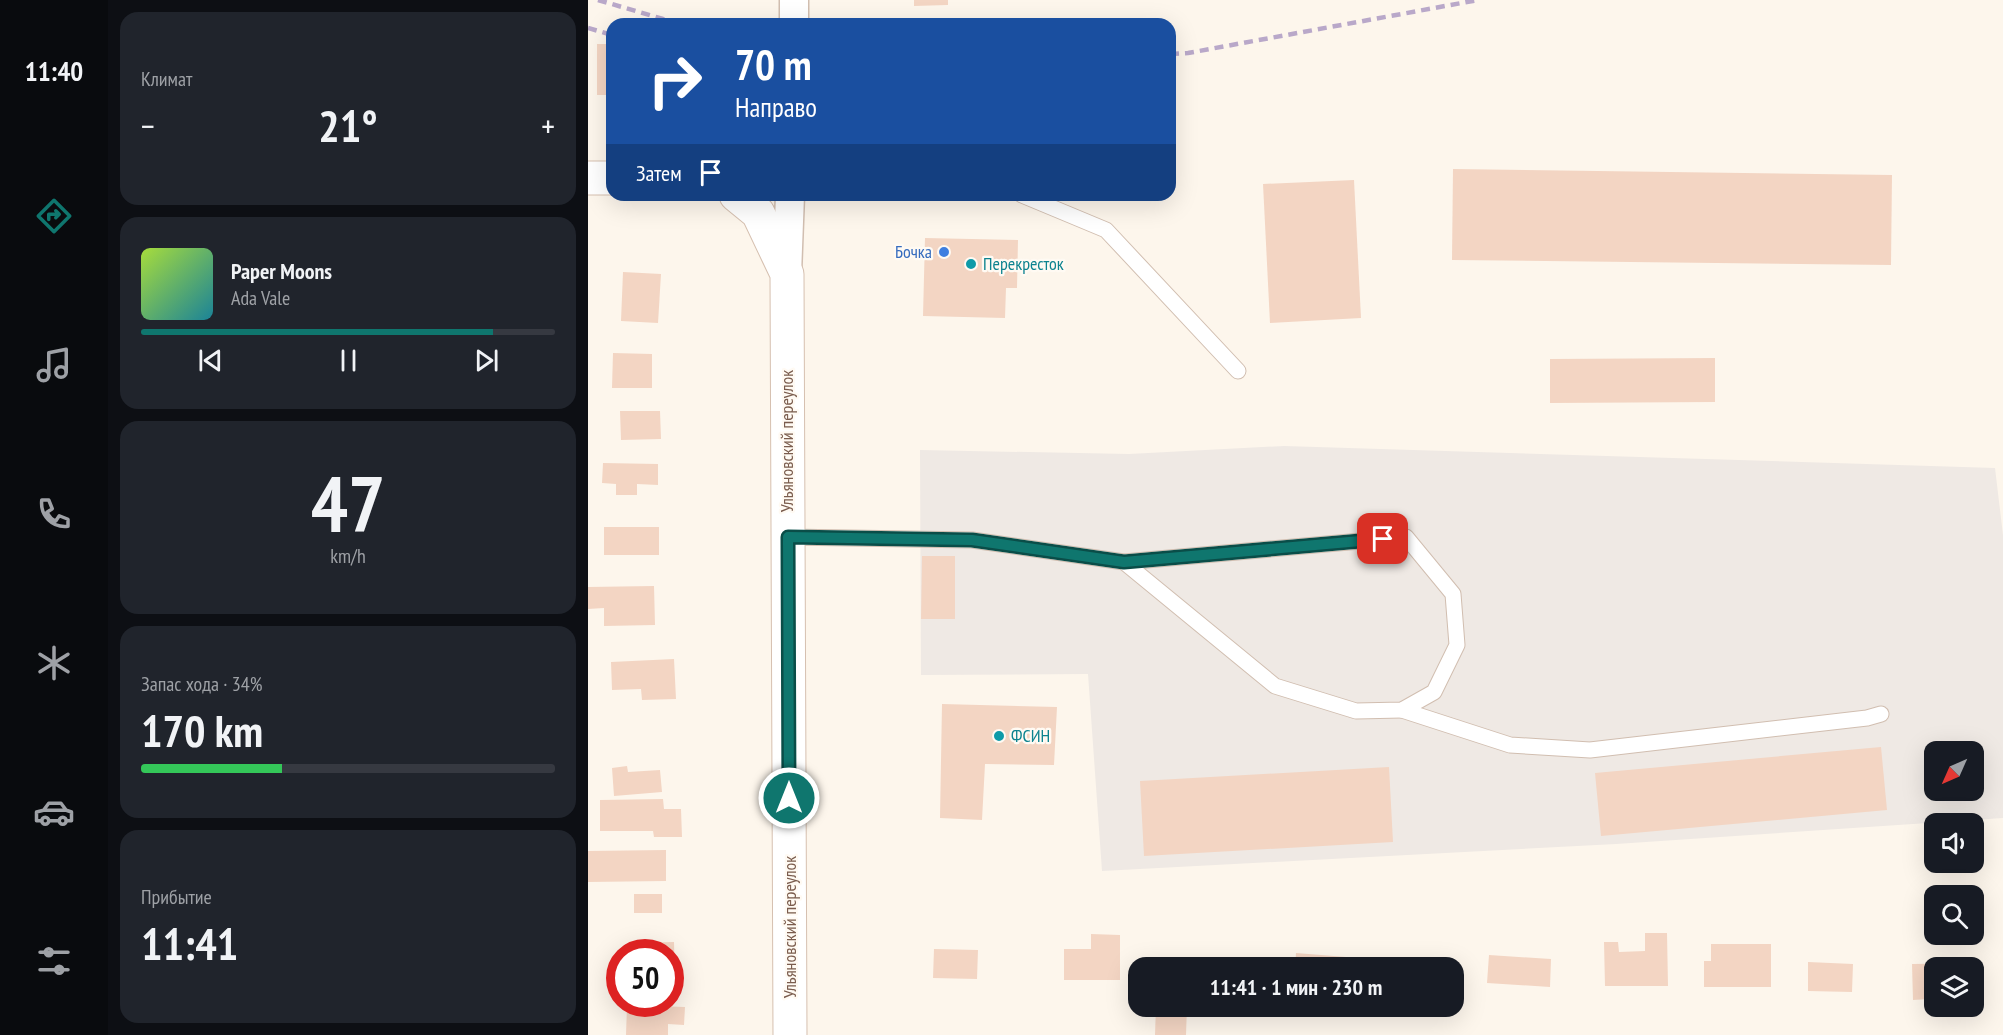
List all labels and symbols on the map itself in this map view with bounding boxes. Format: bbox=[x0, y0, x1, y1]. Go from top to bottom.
place label: Бочка bbox=[895, 240, 932, 263]
marker: Бочка bbox=[937, 245, 951, 259]
place label: Перекресток bbox=[983, 252, 1064, 275]
marker: Перекресток bbox=[964, 257, 978, 271]
street label: Ульяновский переулок bbox=[775, 370, 798, 512]
pin bbox=[1357, 513, 1408, 564]
place label: ФСИН bbox=[1011, 724, 1050, 747]
marker: ФСИН bbox=[992, 729, 1006, 743]
north arrow bbox=[1924, 741, 1984, 801]
position arrow bbox=[757, 766, 821, 830]
street label: Ульяновский переулок bbox=[778, 856, 801, 998]
speed limit sign: 50 bbox=[606, 939, 684, 1017]

